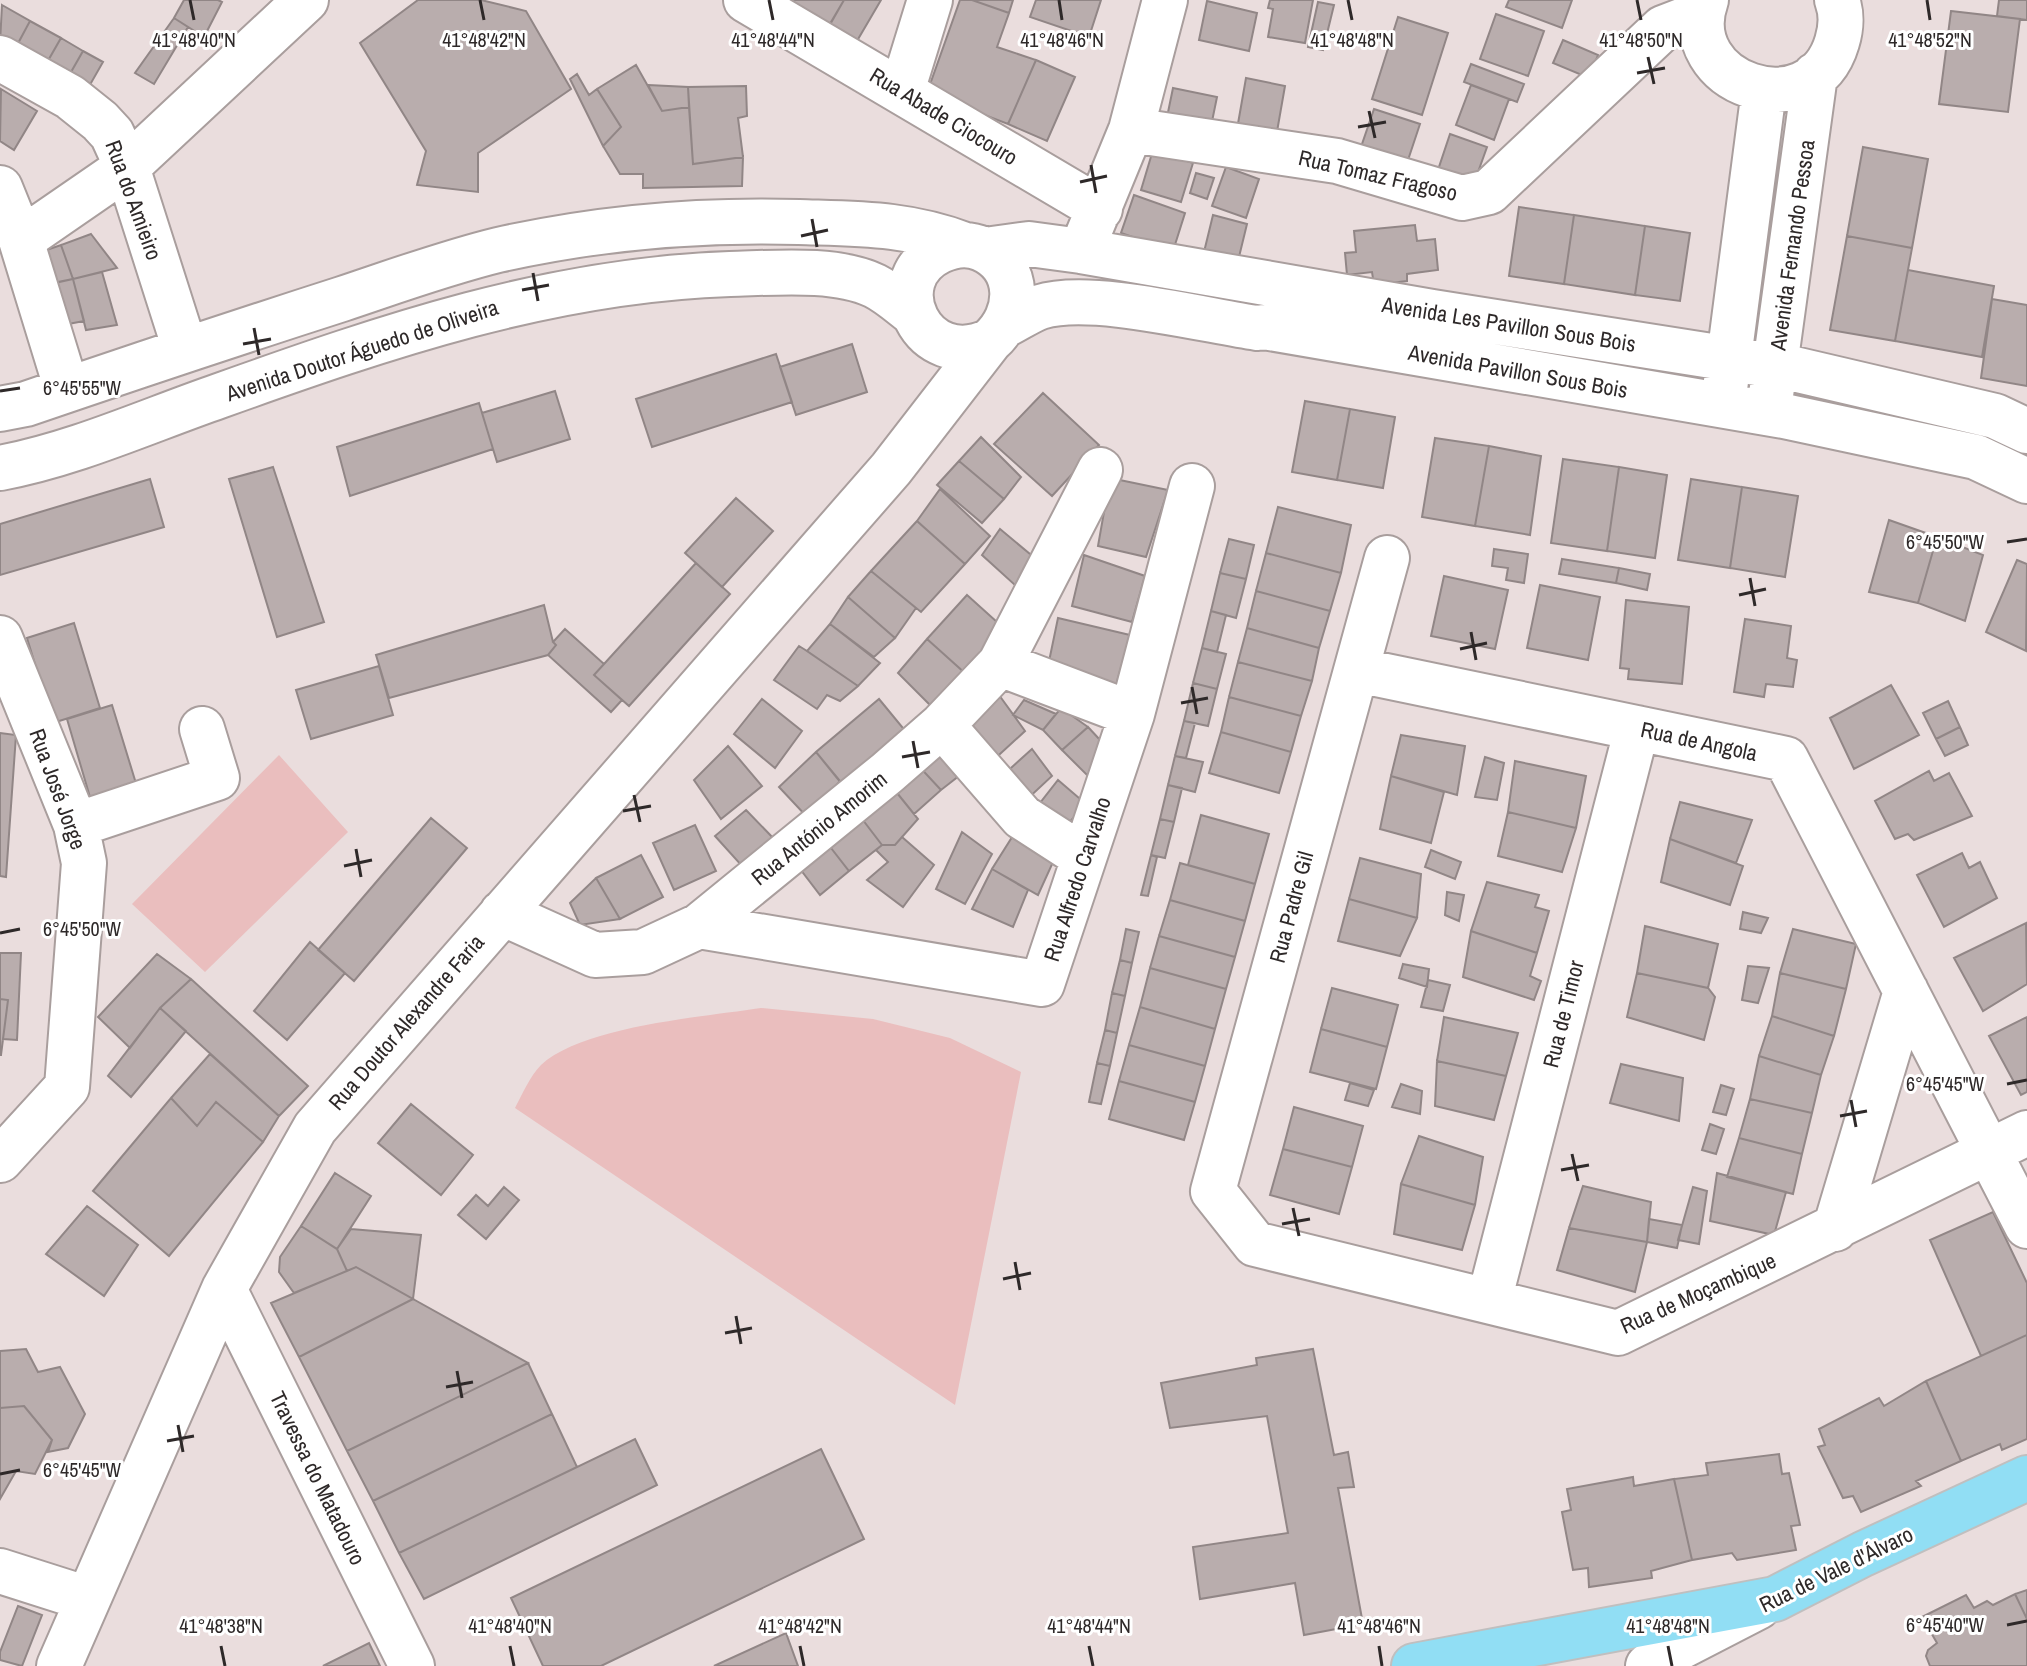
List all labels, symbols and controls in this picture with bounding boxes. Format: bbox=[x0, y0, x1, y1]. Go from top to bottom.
text: 41°48'40"N bbox=[152, 26, 236, 53]
text: 41°48'42"N bbox=[442, 26, 526, 53]
text: 41°48'44"N bbox=[731, 26, 815, 53]
text: 41°48'46"N bbox=[1020, 26, 1104, 53]
text: 41°48'48"N bbox=[1310, 26, 1394, 53]
text: 41°48'50"N bbox=[1599, 26, 1683, 53]
text: 41°48'52"N bbox=[1888, 26, 1972, 53]
street label: Rua Abade Ciocouro bbox=[864, 60, 1024, 172]
street label: Rua do Amieiro bbox=[98, 136, 170, 264]
street label: Avenida Fernando Pessoa bbox=[1762, 138, 1822, 353]
street label: Rua Tomaz Fragoso bbox=[1296, 142, 1460, 208]
street label: Avenida Les Pavillon Sous Bois bbox=[1379, 289, 1638, 359]
street label: Avenida Doutor Águedo de Oliveira bbox=[221, 292, 502, 409]
street label: Avenida Pavillon Sous Bois bbox=[1405, 337, 1630, 405]
text: 6°45'55"W bbox=[43, 374, 122, 401]
text: 6°45'50"W bbox=[1906, 528, 1985, 555]
street label: Rua de Angola bbox=[1638, 714, 1760, 768]
street label: Rua José Jorge bbox=[22, 725, 94, 853]
street label: Rua António Amorim bbox=[745, 764, 893, 892]
street label: Rua Alfredo Carvalho bbox=[1036, 793, 1118, 965]
street label: Rua Padre Gil bbox=[1262, 848, 1320, 966]
text: 6°45'50"W bbox=[43, 915, 122, 942]
street label: Rua Doutor Alexandre Faria bbox=[321, 928, 491, 1116]
street label: Rua de Timor bbox=[1535, 957, 1591, 1071]
text: 6°45'45"W bbox=[1906, 1070, 1985, 1097]
street label: Rua de Moçambique bbox=[1615, 1245, 1781, 1341]
street label: Travessa do Matadouro bbox=[263, 1386, 373, 1570]
text: 6°45'45"W bbox=[43, 1456, 122, 1483]
street label: Rua de Vale d'Álvaro bbox=[1754, 1519, 1918, 1619]
text: 6°45'40"W bbox=[1906, 1611, 1985, 1638]
text: 41°48'38"N bbox=[179, 1612, 263, 1639]
text: 41°48'40"N bbox=[468, 1612, 552, 1639]
text: 41°48'42"N bbox=[758, 1612, 842, 1639]
text: 41°48'44"N bbox=[1047, 1612, 1131, 1639]
text: 41°48'46"N bbox=[1337, 1612, 1421, 1639]
text: 41°48'48"N bbox=[1626, 1612, 1710, 1639]

